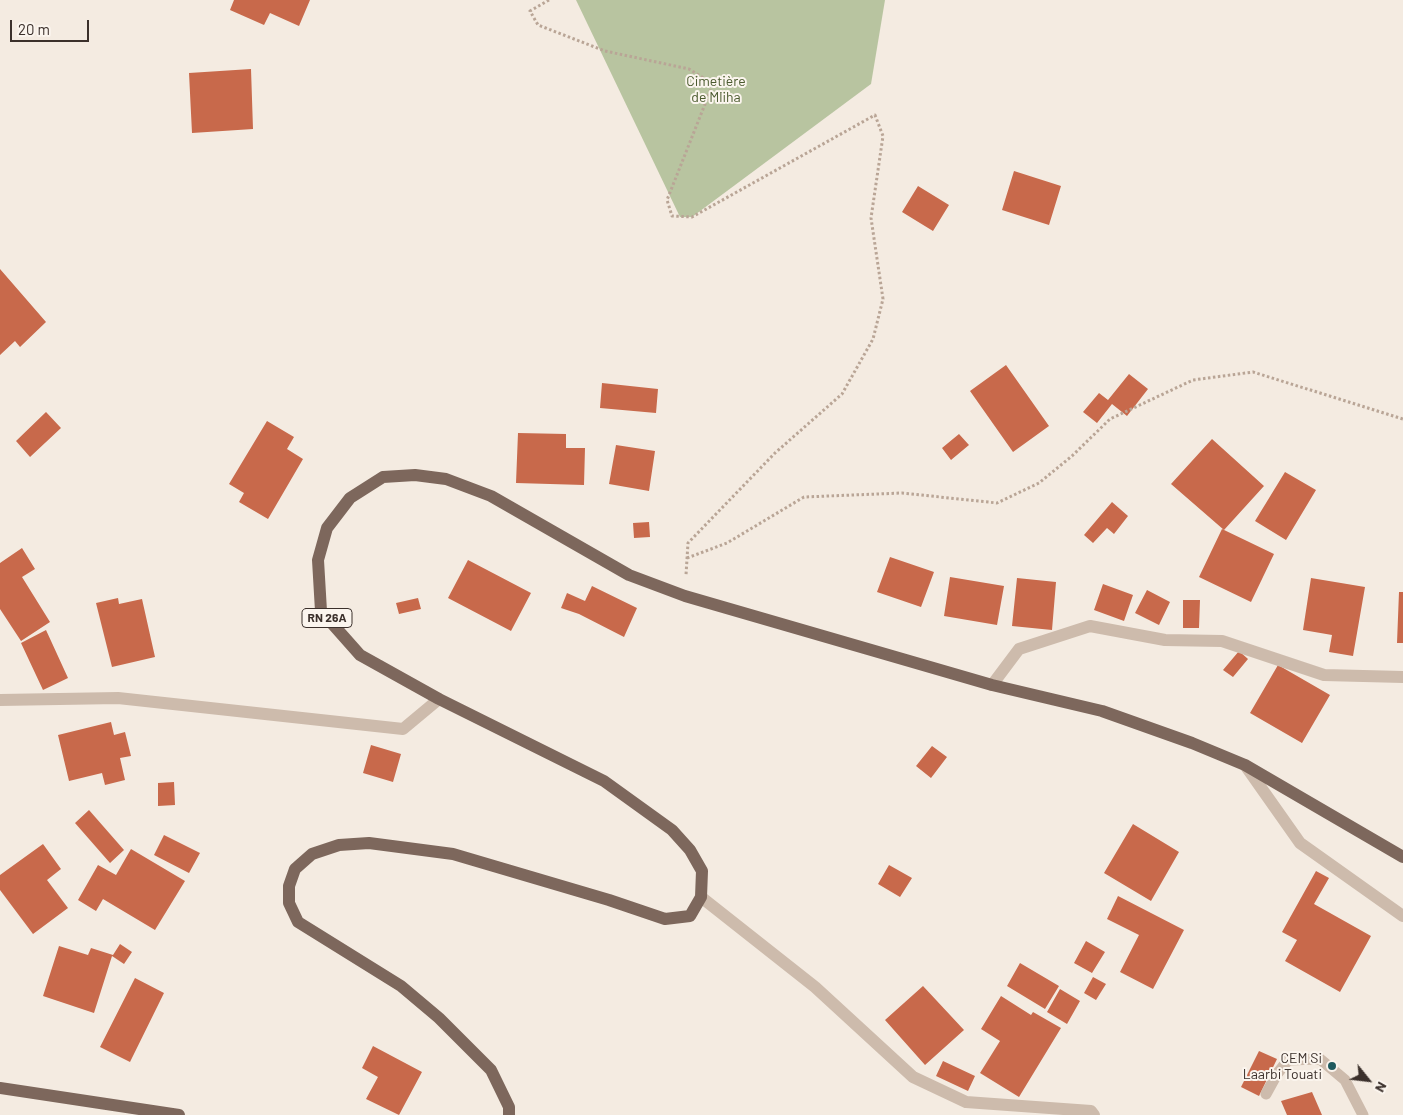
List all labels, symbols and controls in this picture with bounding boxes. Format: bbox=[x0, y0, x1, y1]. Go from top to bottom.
scale bar bbox=[12, 10, 91, 42]
text: 20 m bbox=[18, 20, 50, 38]
park label: Cimetière de Mliha bbox=[686, 73, 746, 105]
road number: RN 26A bbox=[302, 608, 352, 628]
place label: CEM Si Laarbi Touati bbox=[1243, 1050, 1322, 1082]
north arrow bbox=[1343, 1055, 1393, 1105]
marker: CEM Si Laarbi Touati bbox=[1326, 1060, 1338, 1072]
text: N bbox=[1372, 1079, 1391, 1096]

